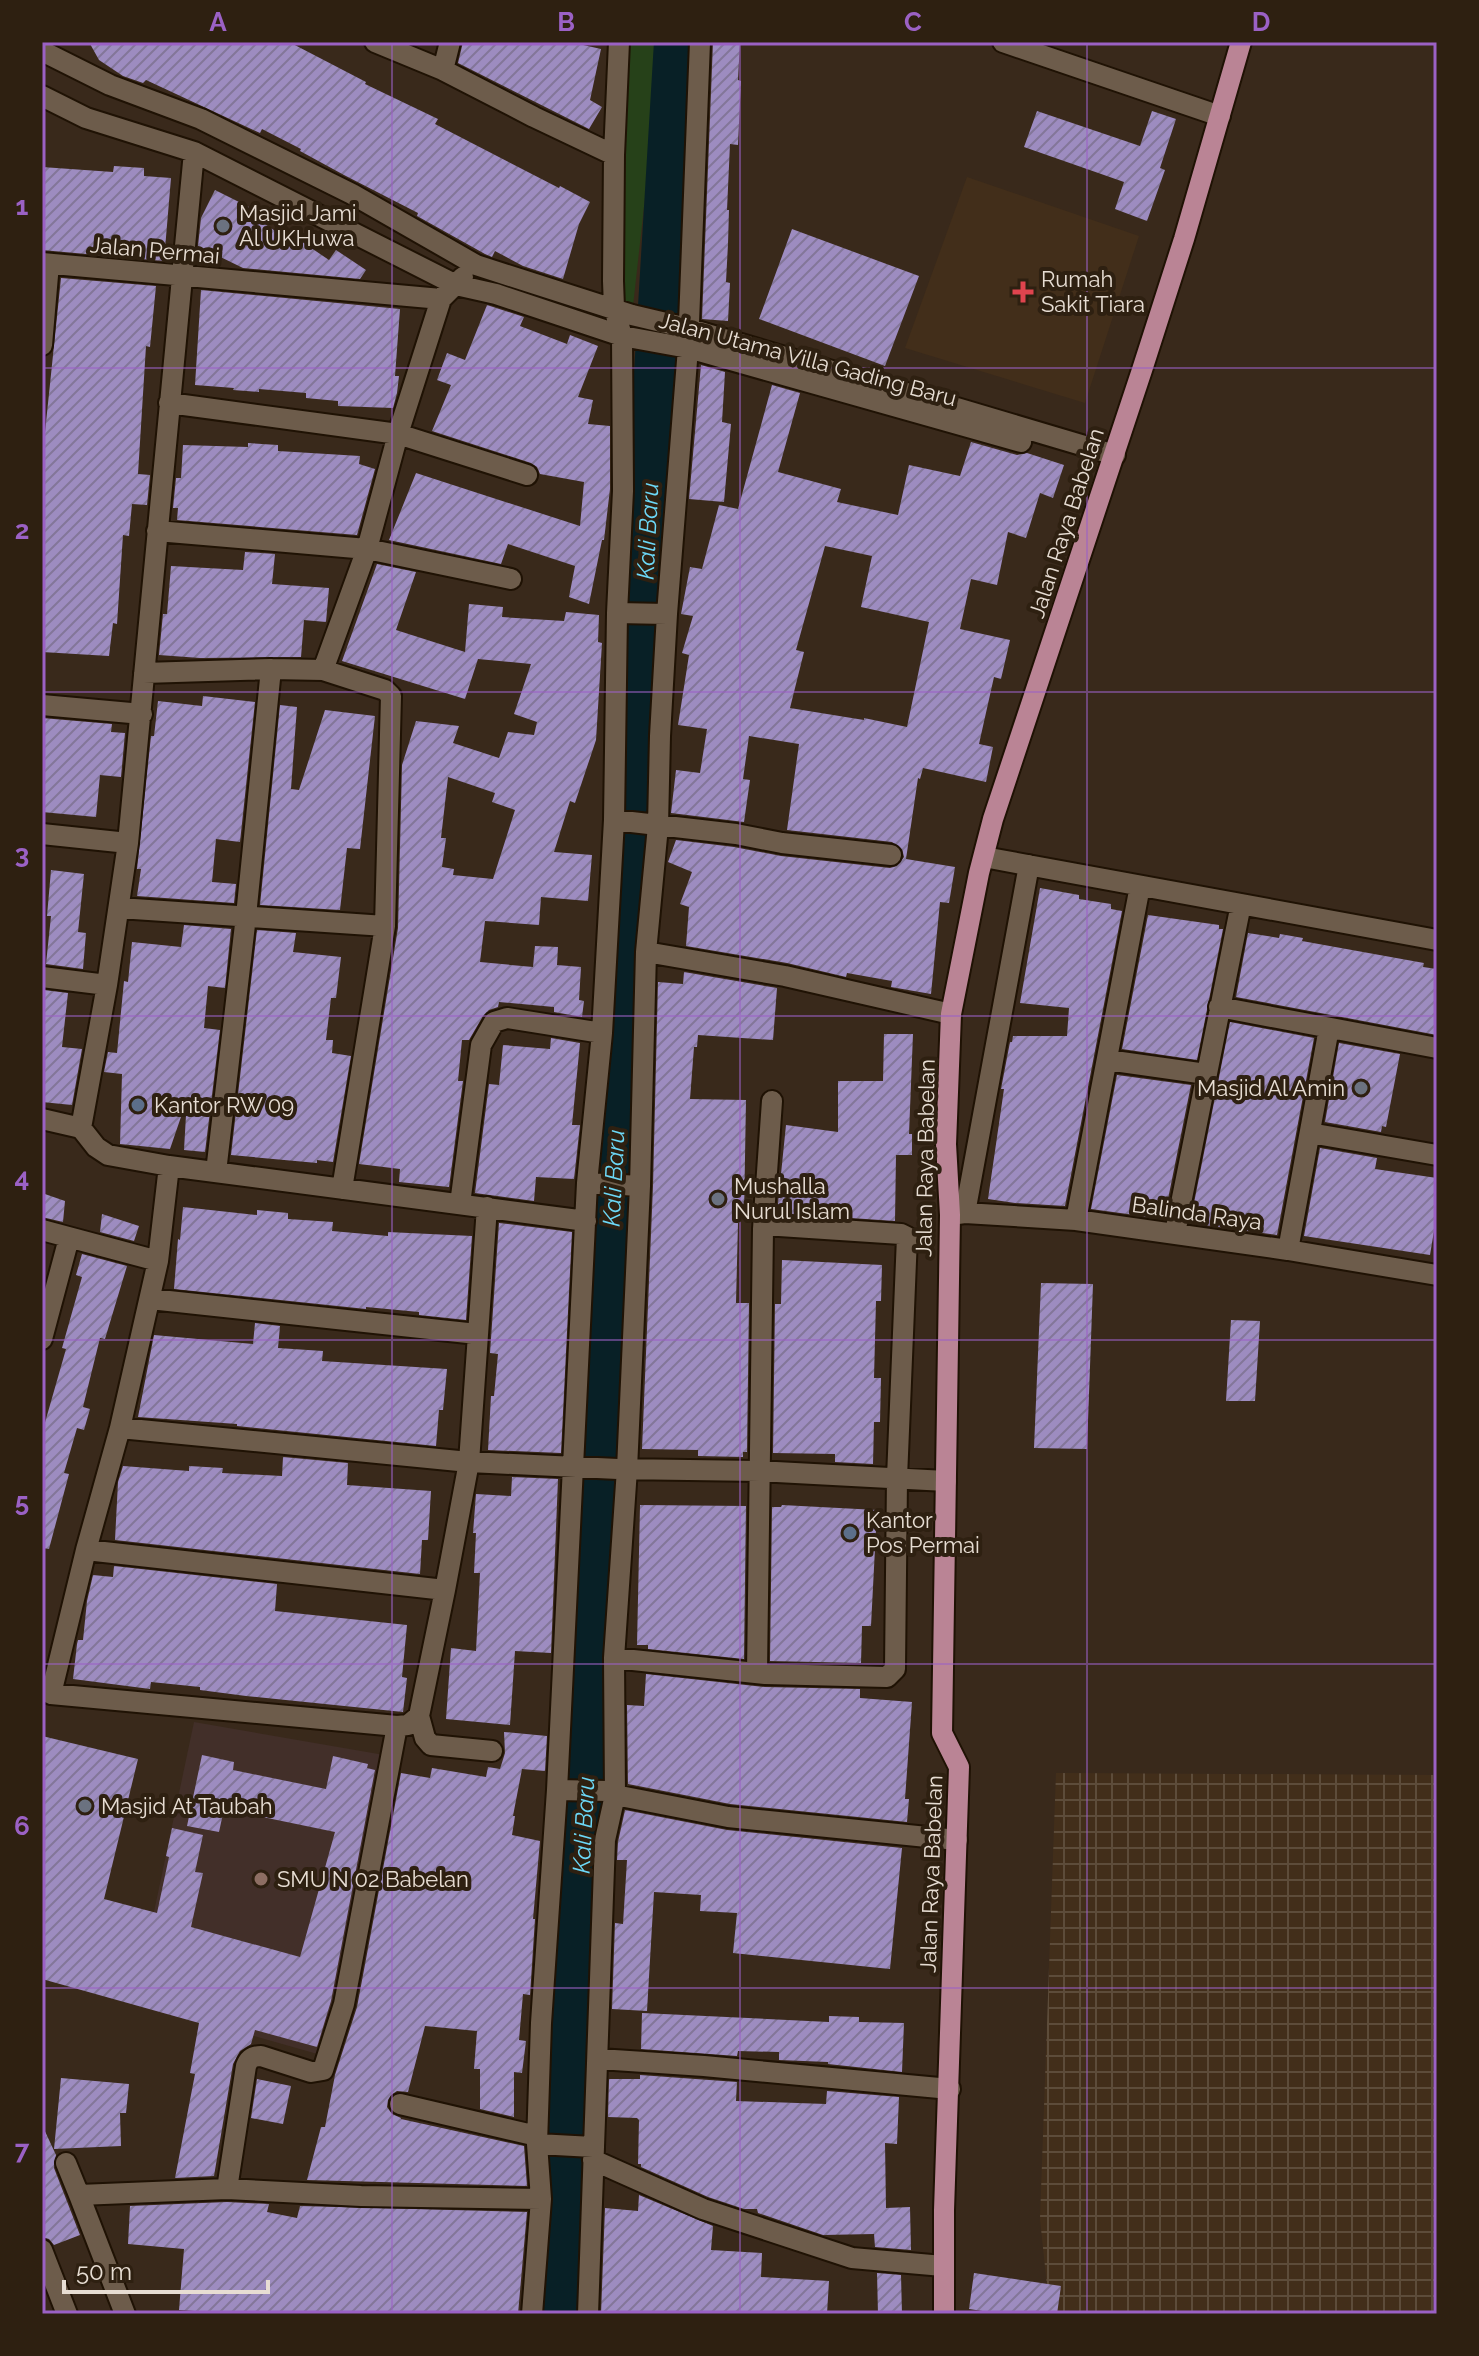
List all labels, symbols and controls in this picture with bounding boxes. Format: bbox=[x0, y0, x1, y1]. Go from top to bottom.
text: A bbox=[209, 7, 227, 37]
text: B bbox=[557, 7, 575, 37]
text: C bbox=[904, 7, 922, 37]
text: D bbox=[1252, 7, 1270, 37]
text: 1 bbox=[16, 191, 29, 221]
place label: Masjid Jami Al UKHuwa bbox=[239, 200, 357, 251]
marker: Masjid Jami Al UKHuwa bbox=[214, 217, 232, 235]
street label: Jalan Permai bbox=[89, 231, 221, 269]
place label: Rumah Sakit Tiara bbox=[1041, 266, 1145, 317]
marker: Rumah Sakit Tiara bbox=[1012, 281, 1034, 303]
street label: Jalan Utama Villa Gading Baru bbox=[656, 307, 960, 411]
street label: Jalan Raya Babelan bbox=[1023, 425, 1109, 621]
water label: Kali Baru bbox=[630, 482, 665, 580]
text: 2 bbox=[15, 515, 29, 545]
text: 3 bbox=[15, 839, 29, 869]
street label: Jalan Raya Babelan bbox=[910, 1059, 940, 1257]
place label: Masjid Al Amin bbox=[1197, 1075, 1345, 1101]
marker: Masjid Al Amin bbox=[1352, 1079, 1370, 1097]
place label: Kantor RW 09 bbox=[154, 1092, 294, 1118]
marker: Kantor RW 09 bbox=[129, 1096, 147, 1114]
water label: Kali Baru bbox=[596, 1129, 631, 1227]
text: 4 bbox=[15, 1163, 29, 1193]
place label: Mushalla Nurul Islam bbox=[734, 1173, 850, 1224]
marker: Mushalla Nurul Islam bbox=[709, 1190, 727, 1208]
street label: Balinda Raya bbox=[1130, 1191, 1264, 1235]
text: 5 bbox=[15, 1487, 29, 1517]
place label: Kantor Pos Permai bbox=[866, 1507, 980, 1558]
marker: Kantor Pos Permai bbox=[841, 1524, 859, 1542]
street label: Jalan Raya Babelan bbox=[915, 1775, 947, 1973]
water label: Kali Baru bbox=[566, 1776, 601, 1874]
place label: Masjid At Taubah bbox=[101, 1793, 272, 1819]
marker: Masjid At Taubah bbox=[76, 1797, 94, 1815]
text: 6 bbox=[14, 1811, 30, 1841]
place label: SMU N 02 Babelan bbox=[277, 1866, 469, 1892]
marker: SMU N 02 Babelan bbox=[252, 1870, 270, 1888]
text: 7 bbox=[15, 2135, 30, 2165]
scale bar bbox=[64, 2244, 268, 2294]
text: 50 m bbox=[76, 2257, 132, 2286]

